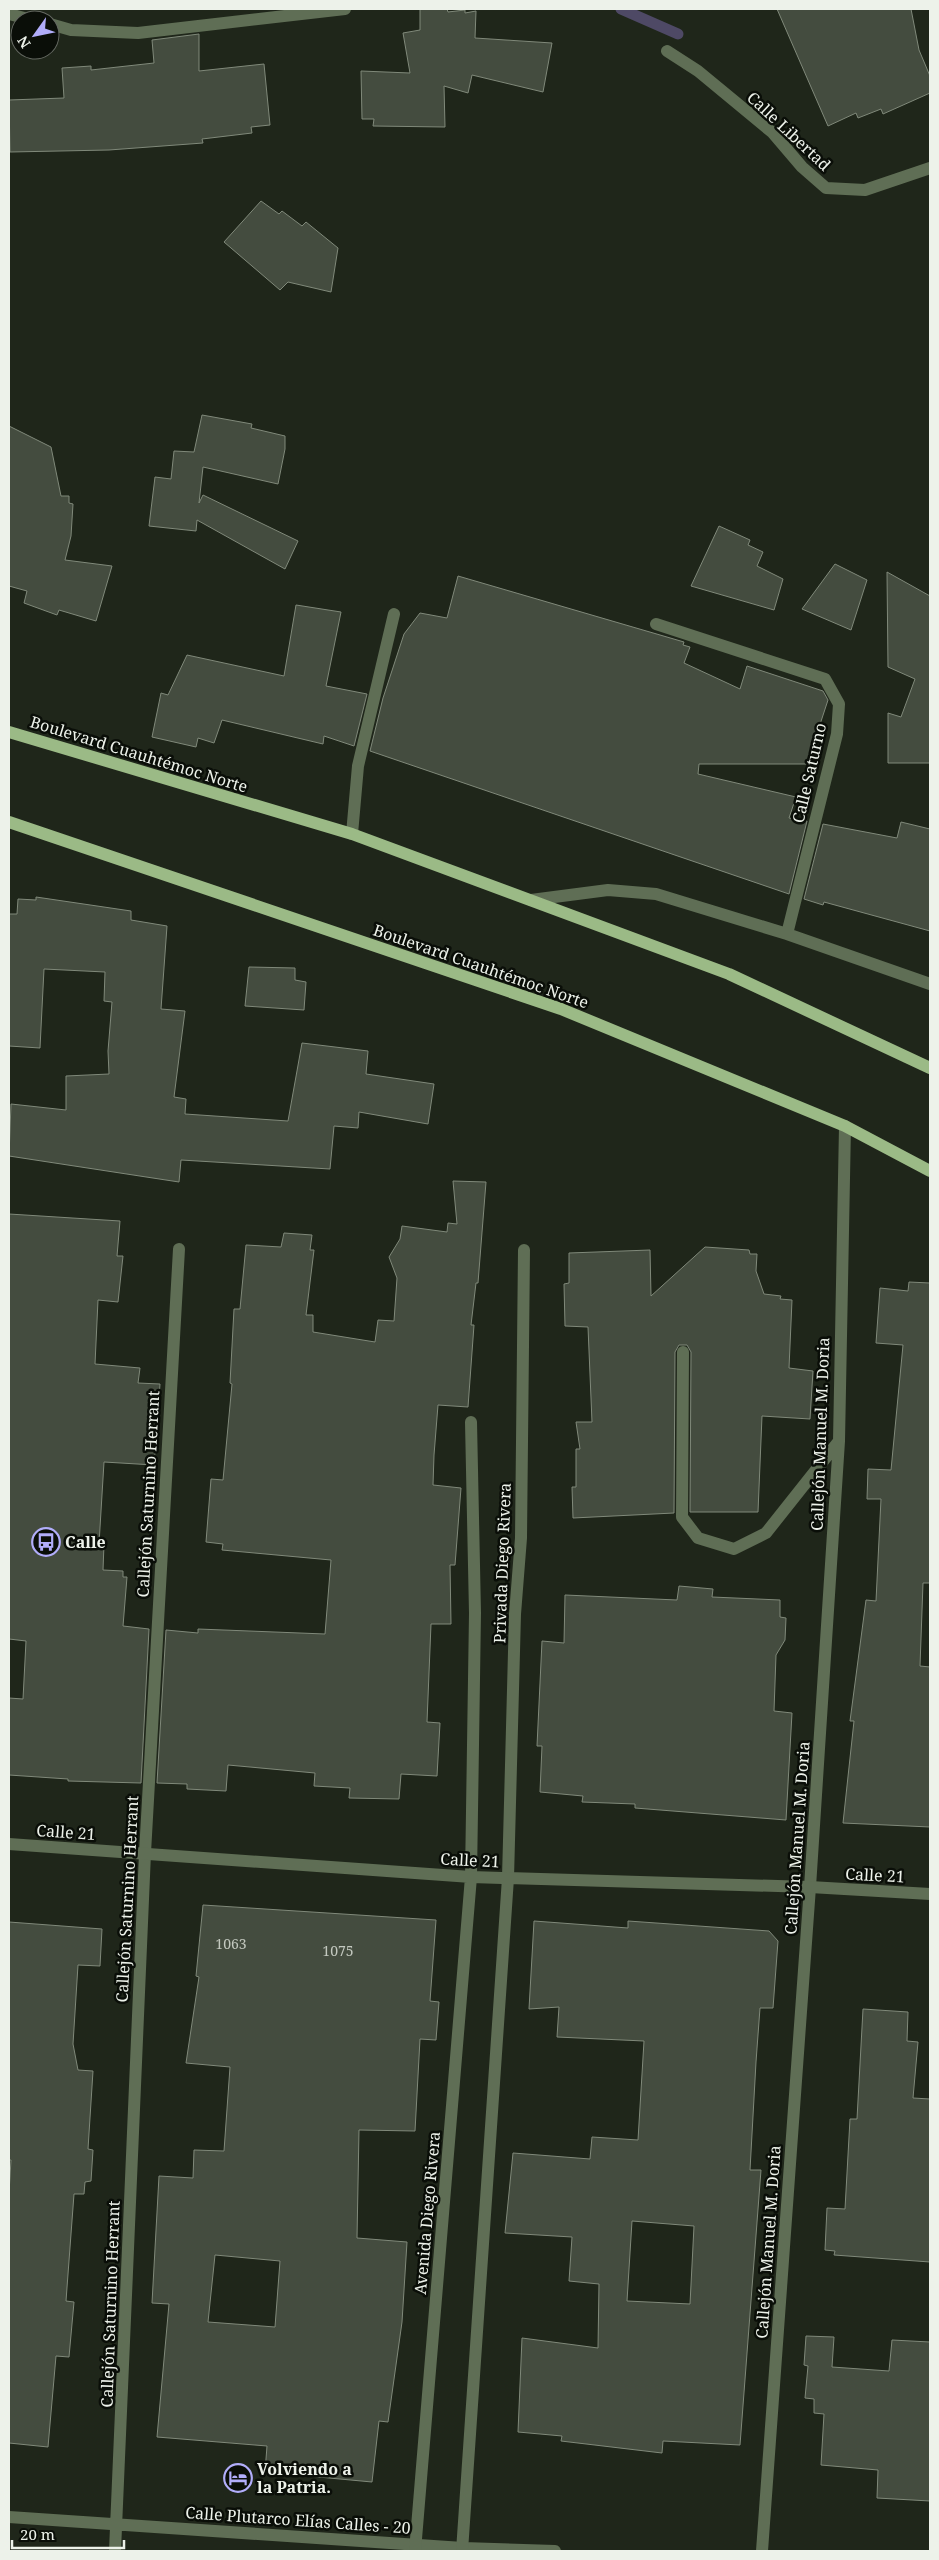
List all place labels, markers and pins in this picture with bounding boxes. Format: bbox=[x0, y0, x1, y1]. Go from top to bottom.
bus stop icon: Calle bbox=[31, 1527, 61, 1557]
place label: Calle bbox=[65, 1531, 106, 1553]
place label: Volviendo a la Patria. bbox=[257, 2458, 352, 2498]
hotel icon: Volviendo a la Patria. bbox=[223, 2463, 253, 2493]

